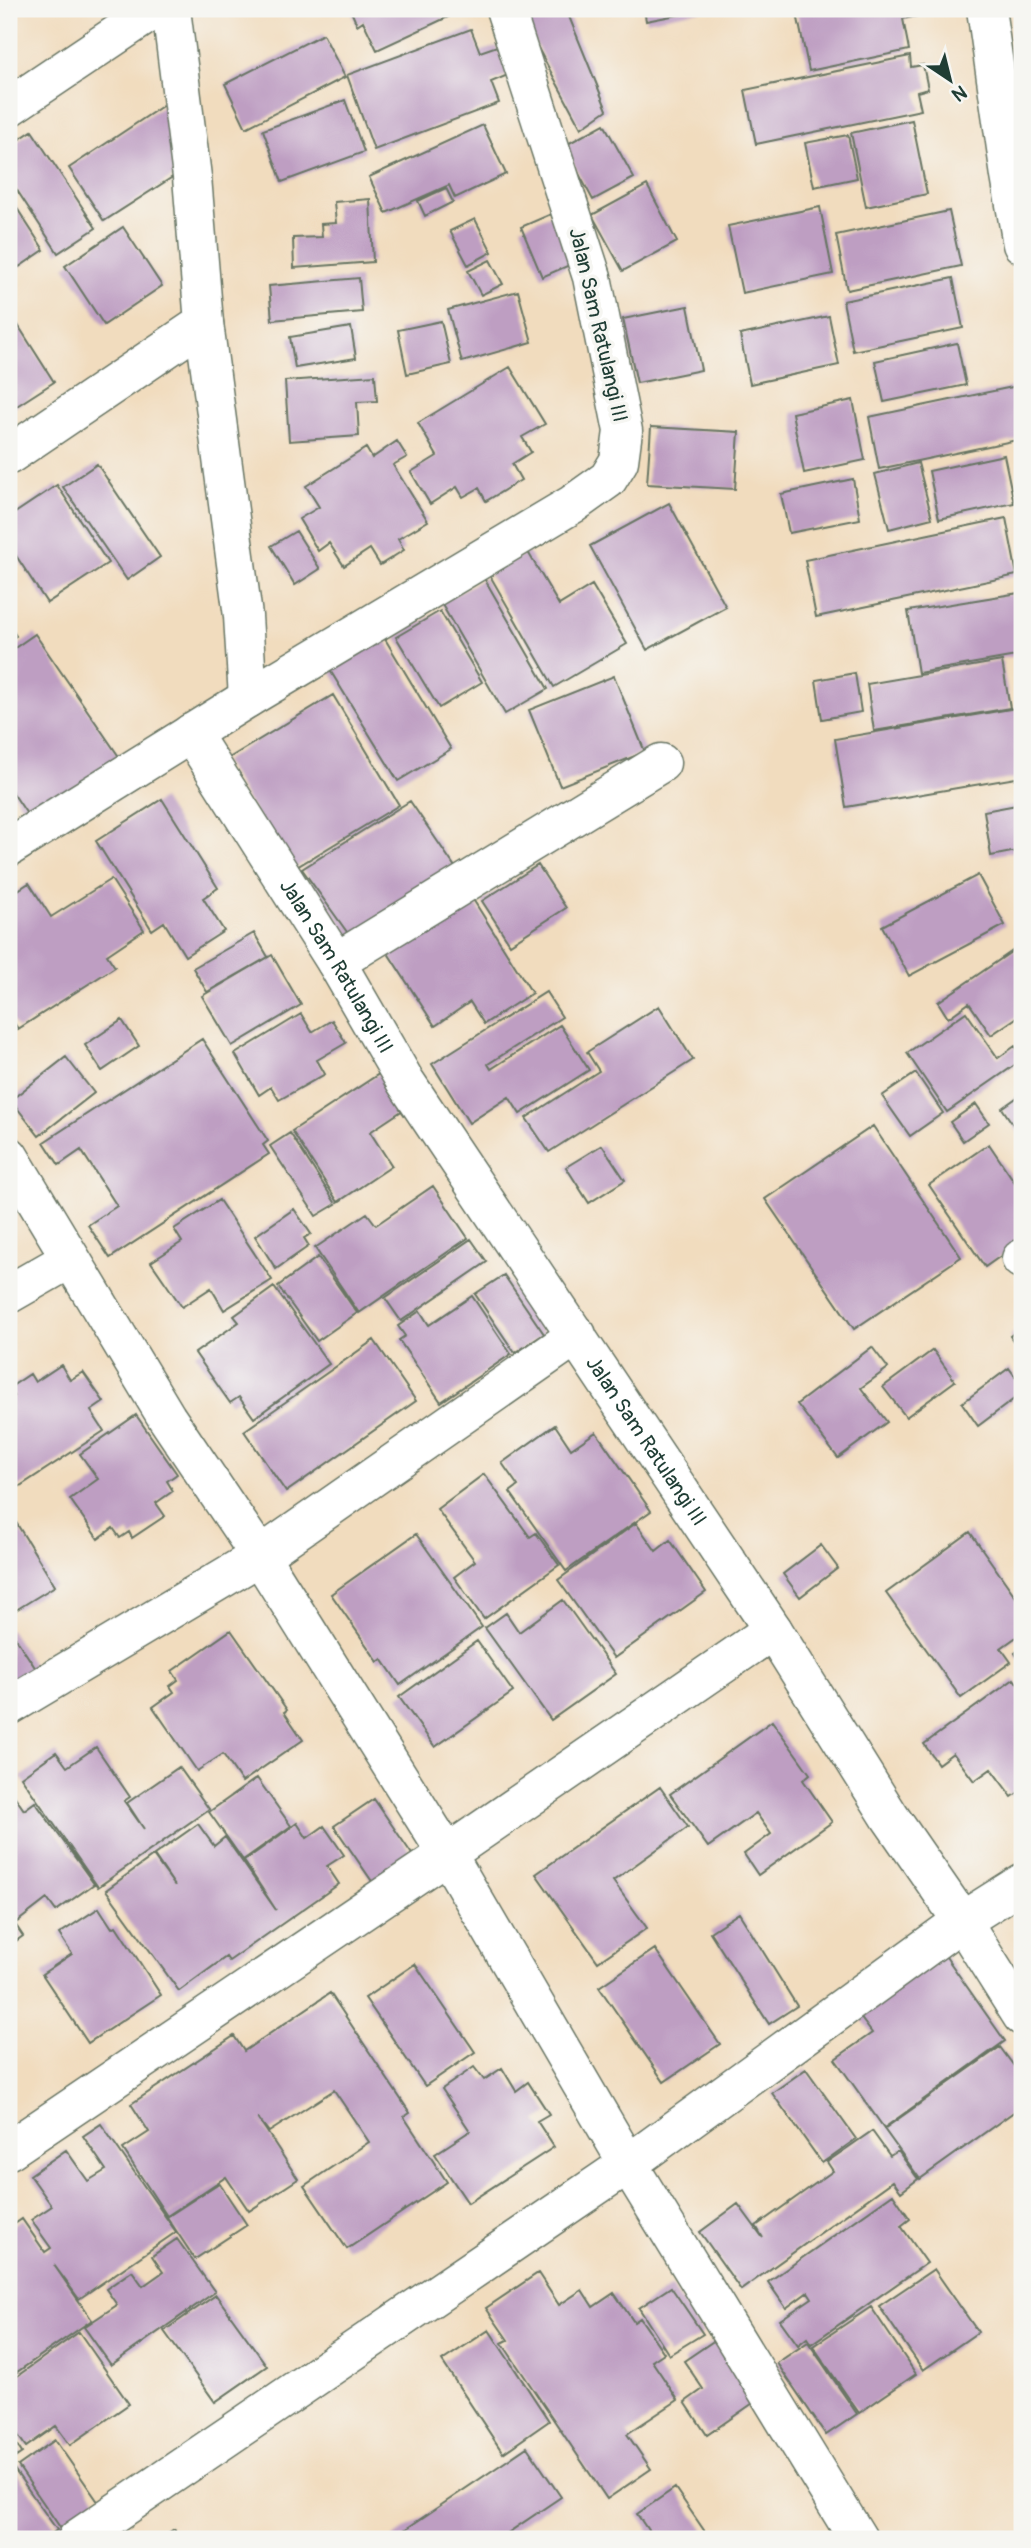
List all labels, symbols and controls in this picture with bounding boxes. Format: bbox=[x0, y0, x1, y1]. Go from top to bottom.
north arrow bbox=[916, 46, 986, 116]
text: N bbox=[947, 80, 971, 107]
street label: Jalan Sam Ratulangi III bbox=[563, 225, 633, 425]
street label: Jalan Sam Ratulangi III bbox=[274, 874, 400, 1058]
street label: Jalan Sam Ratulangi III bbox=[580, 1351, 713, 1531]

